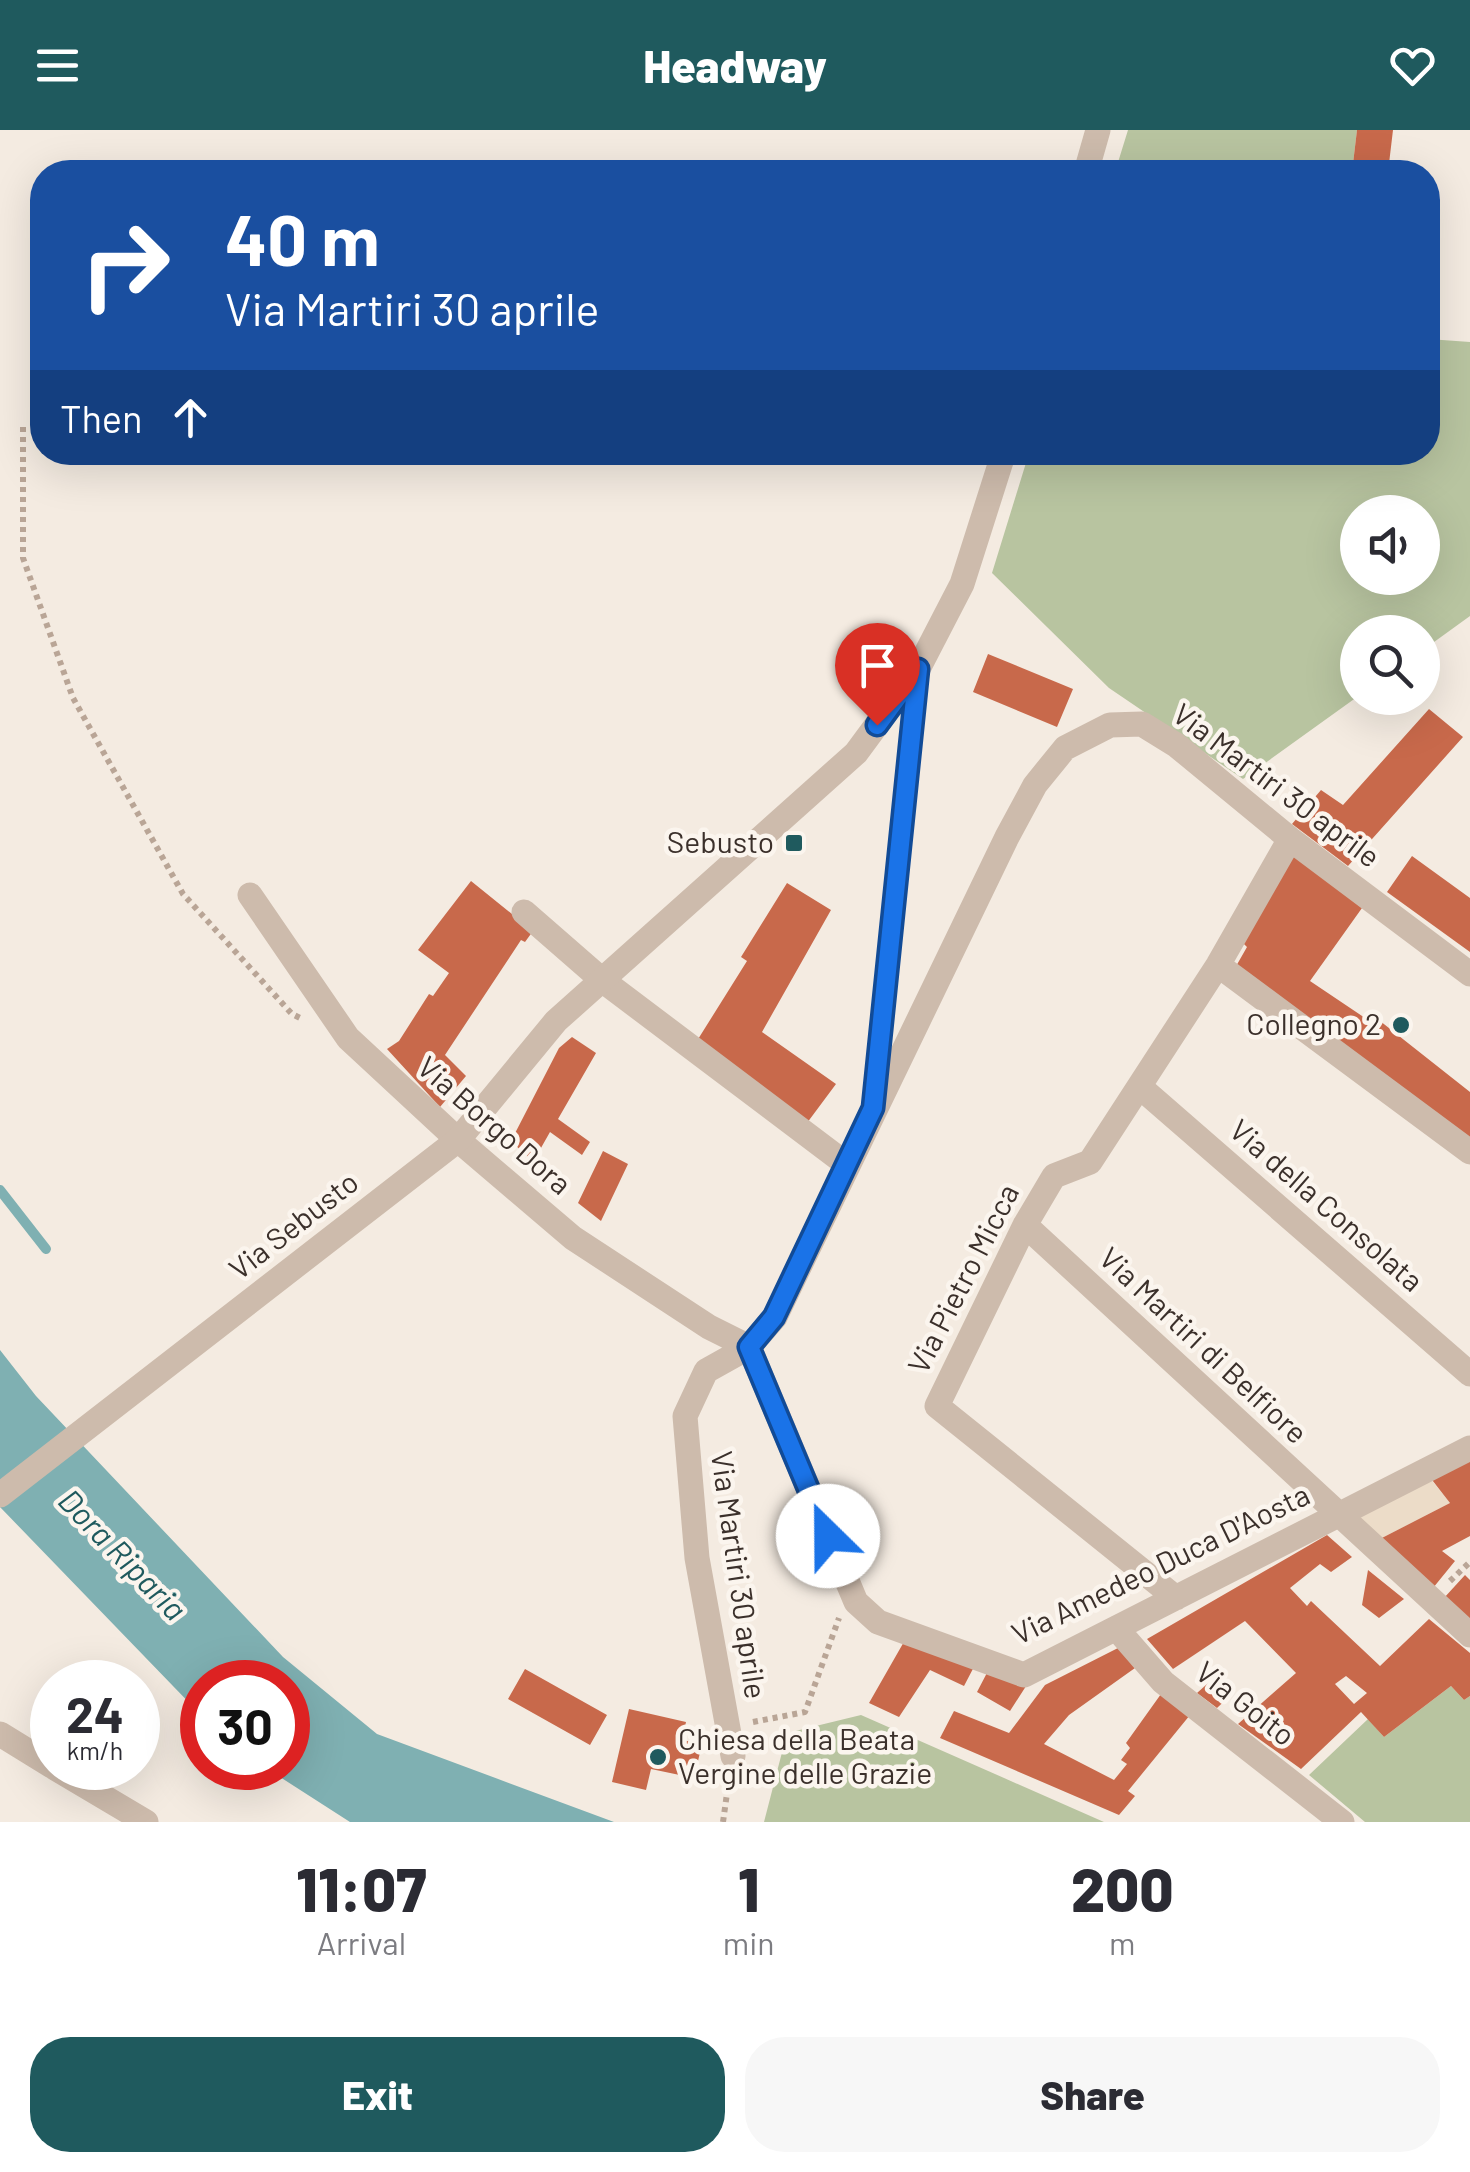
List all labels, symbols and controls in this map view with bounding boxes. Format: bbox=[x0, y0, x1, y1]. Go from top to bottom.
icon: menu bbox=[30, 38, 85, 93]
text: Headway bbox=[643, 38, 827, 92]
icon: heart bbox=[1385, 38, 1440, 93]
text: 40 m bbox=[225, 196, 380, 280]
icon: right bbox=[60, 200, 190, 330]
text: Via Martiri 30 aprile bbox=[225, 281, 600, 335]
icon: ahead bbox=[163, 390, 218, 445]
text: Then bbox=[60, 395, 143, 441]
map controls bbox=[1340, 495, 1440, 715]
button: sound bbox=[1340, 495, 1440, 595]
button: search bbox=[1340, 615, 1440, 715]
pin bbox=[835, 623, 920, 726]
icon: arrive bbox=[850, 638, 905, 693]
street label: Via Martiri 30 aprile bbox=[1167, 695, 1388, 874]
place label: Sebusto bbox=[667, 823, 774, 859]
marker: Sebusto bbox=[783, 832, 805, 854]
place label: Collegno 2 bbox=[1246, 1005, 1381, 1041]
marker: Collegno 2 bbox=[1390, 1014, 1412, 1036]
street label: Via Borgo Dora bbox=[411, 1048, 580, 1201]
street label: Via della Consolata bbox=[1223, 1111, 1431, 1298]
street label: Via Sebusto bbox=[221, 1163, 364, 1286]
street label: Via Pietro Micca bbox=[899, 1178, 1025, 1379]
street label: Via Martiri di Belfiore bbox=[1093, 1239, 1316, 1450]
street label: Via Martiri 30 aprile bbox=[705, 1449, 775, 1701]
street label: Via Amedeo Duca D'Aosta bbox=[1005, 1475, 1315, 1651]
water label: Dora Riparia bbox=[52, 1480, 195, 1627]
position arrow bbox=[776, 1484, 880, 1588]
street label: Via Goito bbox=[1190, 1653, 1303, 1752]
speed limit sign: 30 bbox=[180, 1660, 310, 1790]
text: 24 bbox=[66, 1683, 124, 1743]
place label: Chiesa della Beata Vergine delle Grazie bbox=[678, 1720, 932, 1790]
text: km/h bbox=[67, 1735, 123, 1765]
marker: Chiesa della Beata Vergine delle Grazie bbox=[647, 1746, 669, 1768]
text: 11:07 bbox=[296, 1852, 426, 1924]
text: 1 bbox=[738, 1852, 759, 1924]
text: 200 bbox=[1071, 1852, 1174, 1924]
text: Arrival bbox=[317, 1923, 406, 1961]
text: min bbox=[723, 1923, 775, 1961]
text: m bbox=[1109, 1923, 1136, 1961]
button: Exit bbox=[30, 2037, 725, 2152]
button: Share bbox=[745, 2037, 1440, 2152]

